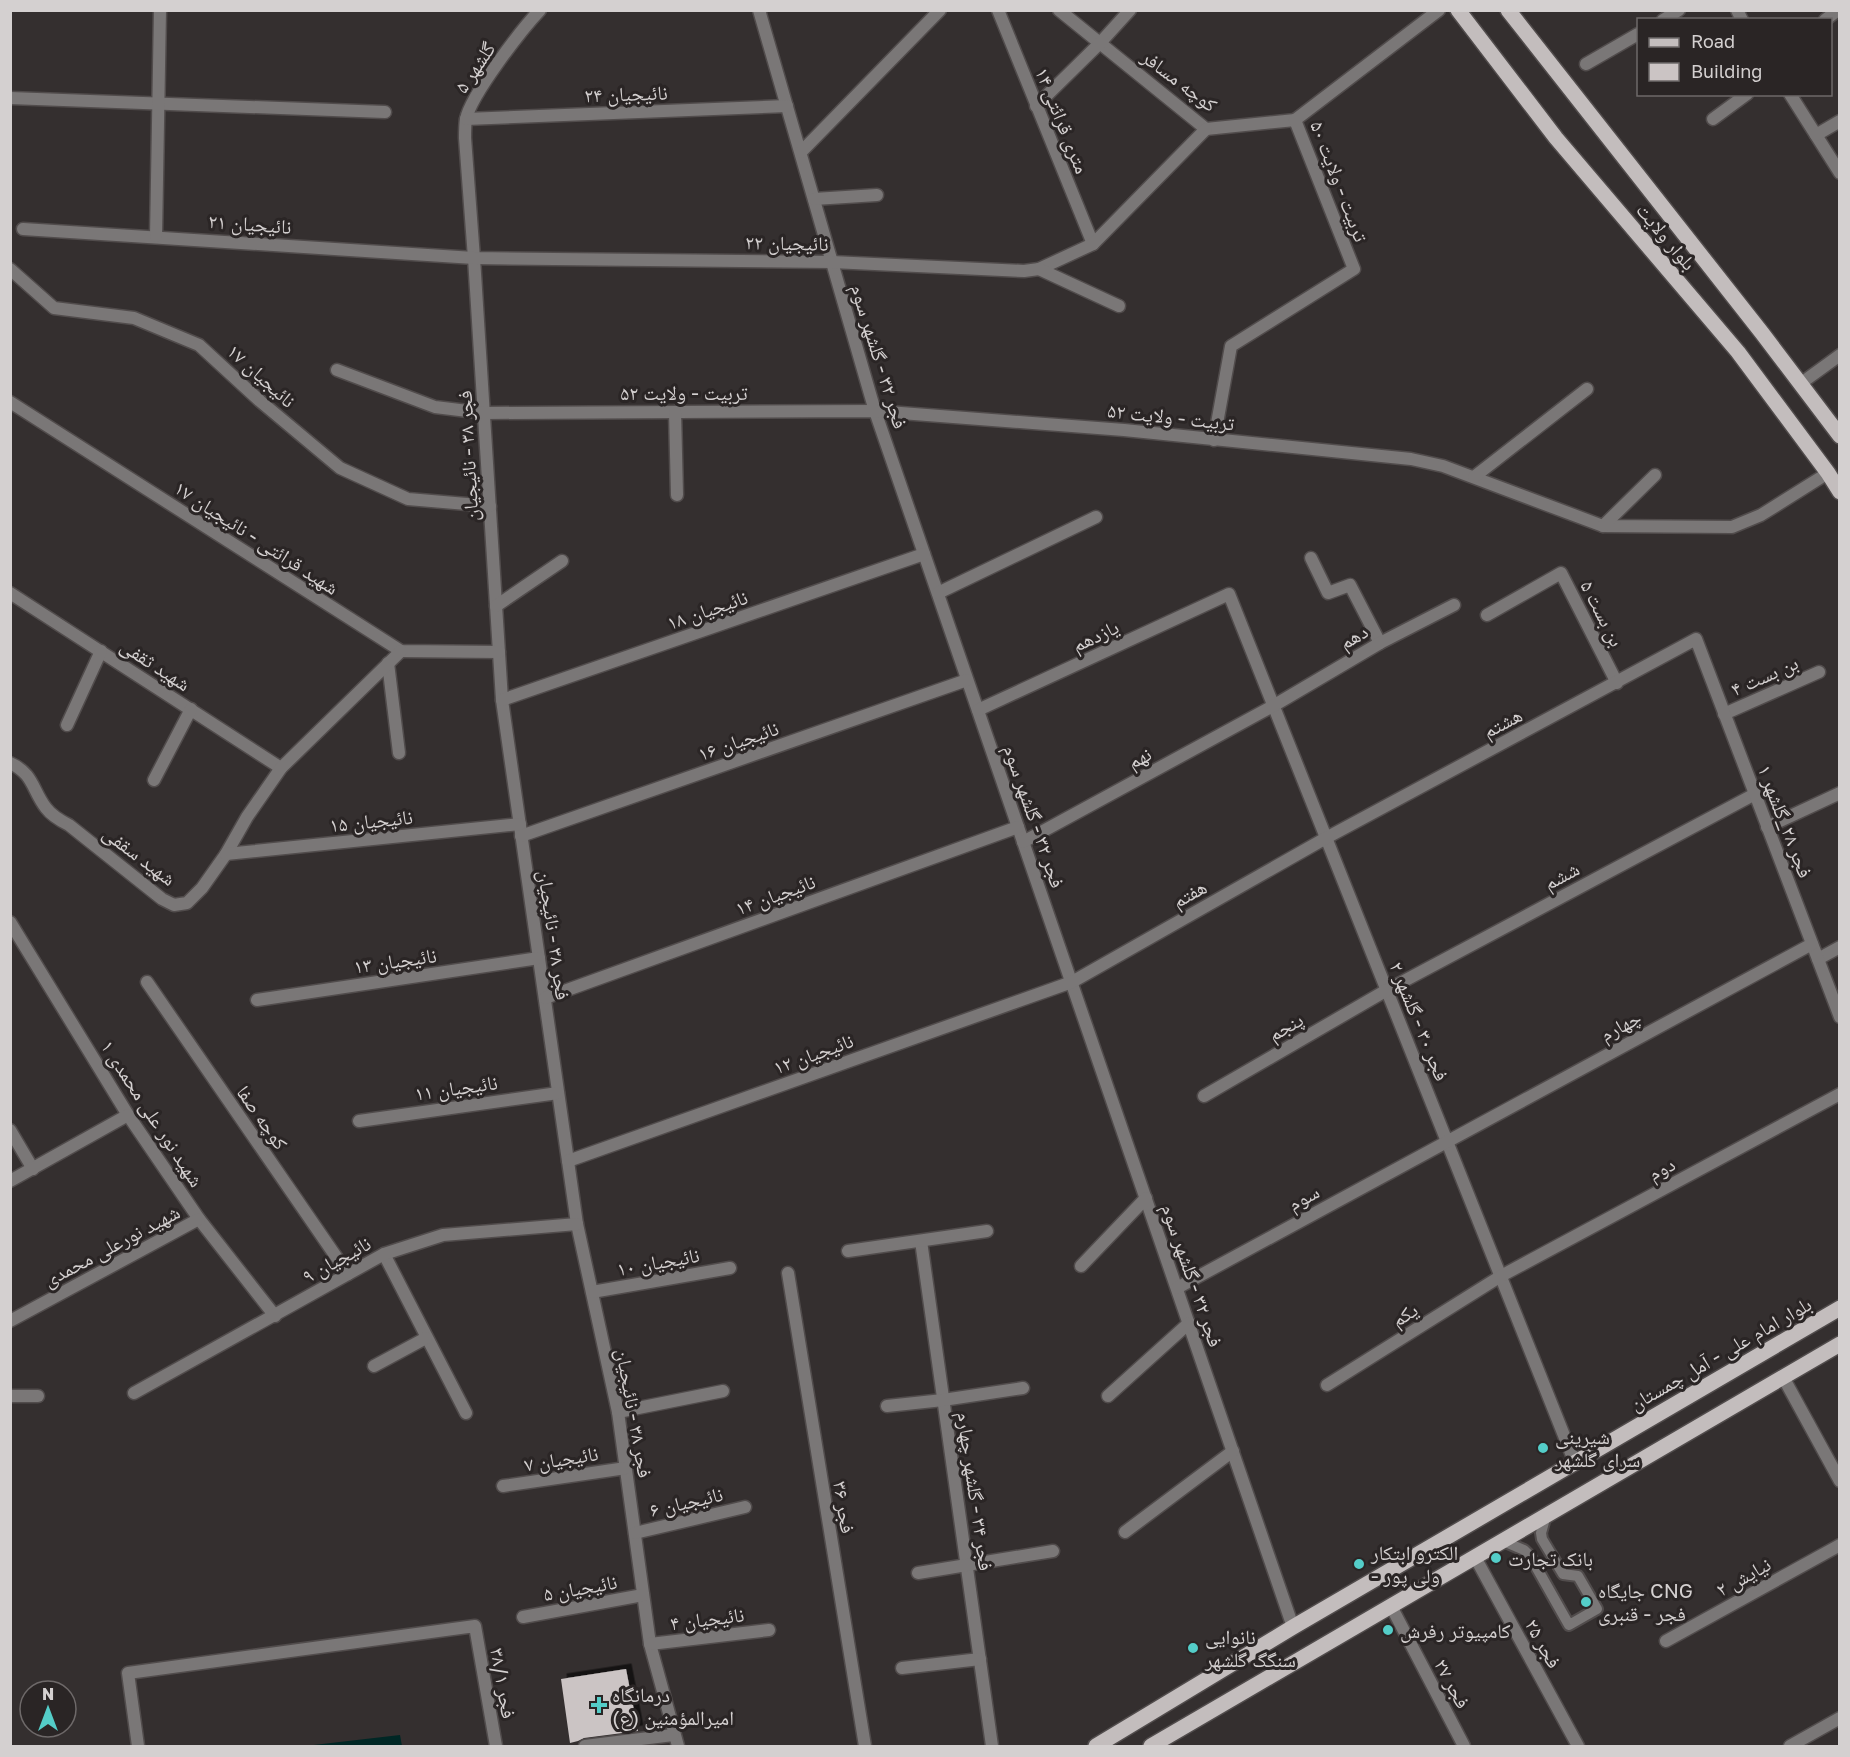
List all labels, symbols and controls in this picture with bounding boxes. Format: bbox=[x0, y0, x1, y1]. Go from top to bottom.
legend bbox=[1637, 18, 1832, 96]
text: Road bbox=[1691, 30, 1735, 52]
street label: گلشهر ۵ bbox=[448, 37, 501, 98]
street label: کوچه مسافر bbox=[1136, 43, 1222, 117]
text: Building bbox=[1691, 60, 1762, 82]
street label: ۱۴ متری قرائتی bbox=[1030, 63, 1095, 177]
street label: نائیجیان ۲۴ bbox=[584, 80, 668, 107]
street label: تربیت - ولایت ۵۰ bbox=[1305, 117, 1374, 245]
street label: بلوار ولایت bbox=[1632, 198, 1702, 275]
street label: نائیجیان ۲۱ bbox=[207, 208, 293, 239]
street label: نائیجیان ۲۲ bbox=[745, 229, 829, 256]
street label: فجر ۳۲ - گلشهر سوم bbox=[844, 281, 913, 432]
street label: نائیجیان ۱۷ bbox=[222, 338, 301, 413]
street label: تربیت - ولایت ۵۲ bbox=[620, 380, 748, 405]
street label: فجر ۳۸ - نائیجیان bbox=[452, 390, 483, 522]
street label: تربیت - ولایت ۵۲ bbox=[1106, 397, 1236, 435]
street label: شهید قرائتی - نائیجیان ۱۷ bbox=[170, 475, 344, 600]
street label: بن بست ۵ bbox=[1575, 576, 1630, 651]
street label: نائیجیان ۱۸ bbox=[664, 584, 751, 635]
street label: یازدهم bbox=[1068, 614, 1123, 659]
street label: دهم bbox=[1334, 618, 1373, 656]
street label: شهید ثقفی bbox=[116, 633, 195, 696]
street label: بن بست ۴ bbox=[1727, 650, 1802, 701]
street label: هشتم bbox=[1478, 702, 1527, 745]
street label: نائیجیان ۱۶ bbox=[695, 715, 782, 766]
street label: فجر ۳۲ - گلشهر سوم bbox=[996, 741, 1071, 892]
street label: نهم bbox=[1123, 741, 1156, 776]
street label: فجر ۲۸_گلشهر ۱ bbox=[1753, 761, 1819, 881]
street label: نائیجیان ۱۵ bbox=[328, 804, 414, 837]
street label: شهید سقفی bbox=[98, 820, 181, 891]
street label: ششم bbox=[1539, 856, 1584, 897]
street label: فجر ۳۸ - نائیجیان bbox=[533, 868, 576, 1002]
street label: نائیجیان ۱۴ bbox=[732, 868, 819, 921]
street label: هفتم bbox=[1168, 874, 1212, 915]
street label: نائیجیان ۱۳ bbox=[352, 942, 438, 979]
street label: فجر ۳۰ - گلشهر ۲ bbox=[1384, 958, 1455, 1085]
street label: چهارم bbox=[1595, 1004, 1646, 1048]
street label: پنجم bbox=[1263, 1006, 1308, 1048]
street label: نائیجیان ۱۲ bbox=[770, 1027, 857, 1080]
street label: شهید نور علی محمدی ۱ bbox=[96, 1035, 209, 1191]
street label: نائیجیان ۱۱ bbox=[413, 1069, 499, 1106]
street label: کوچه صفا bbox=[232, 1080, 294, 1154]
street label: دوم bbox=[1643, 1151, 1680, 1188]
street label: سوم bbox=[1283, 1179, 1324, 1218]
street label: شهید نورعلی محمدی bbox=[39, 1199, 184, 1292]
street label: فجر ۳۲ - گلشهر سوم bbox=[1154, 1200, 1229, 1351]
street label: نائیجیان ۹ bbox=[298, 1230, 375, 1288]
street label: نائیجیان ۱۰ bbox=[615, 1242, 701, 1281]
street label: بلوار امام علی - آمل چمستان bbox=[1625, 1291, 1817, 1418]
street label: یکم bbox=[1386, 1297, 1423, 1334]
street label: فجر ۳۸ - نائیجیان bbox=[611, 1346, 658, 1480]
street label: فجر ۳۴ - گلشهر چهارم bbox=[950, 1410, 999, 1573]
place label: شیرینی سرای گلشهر bbox=[1554, 1424, 1641, 1472]
street label: نائیجیان ۷ bbox=[522, 1440, 600, 1477]
marker: شیرینی سرای گلشهر bbox=[1536, 1441, 1550, 1455]
street label: فجر ۳۶ bbox=[829, 1479, 861, 1535]
street label: نائیجیان ۶ bbox=[647, 1481, 725, 1522]
place label: الکترو ابتکار - ولی پور bbox=[1370, 1540, 1458, 1588]
place label: بانک تجارت bbox=[1508, 1546, 1593, 1571]
marker: بانک تجارت bbox=[1489, 1551, 1503, 1565]
street label: نیایش ۲ bbox=[1711, 1551, 1775, 1602]
marker: الکترو ابتکار - ولی پور bbox=[1352, 1557, 1366, 1571]
street label: نائیجیان ۵ bbox=[541, 1569, 619, 1606]
place label: جایگاه CNG فجر - قنبری bbox=[1598, 1578, 1693, 1626]
marker: جایگاه CNG فجر - قنبری bbox=[1579, 1595, 1593, 1609]
street label: نائیجیان ۴ bbox=[669, 1602, 746, 1635]
street label: فجر ۲۵ bbox=[1521, 1614, 1567, 1672]
place label: کامپیوتر رفرش bbox=[1400, 1618, 1511, 1643]
marker: کامپیوتر رفرش bbox=[1381, 1623, 1395, 1637]
place label: نانوایی سنگگ گلشهر bbox=[1204, 1624, 1296, 1672]
marker: نانوایی سنگگ گلشهر bbox=[1186, 1641, 1200, 1655]
street label: فجر ۳۸/۱ bbox=[486, 1646, 522, 1720]
street label: فجر ۲۷ bbox=[1430, 1654, 1476, 1712]
north arrow bbox=[18, 1679, 78, 1739]
place label: درمانگاه امیرالمؤمنین (ع) bbox=[612, 1682, 734, 1731]
text: N bbox=[42, 1684, 54, 1704]
marker: درمانگاه امیرالمؤمنین (ع) bbox=[590, 1696, 608, 1714]

